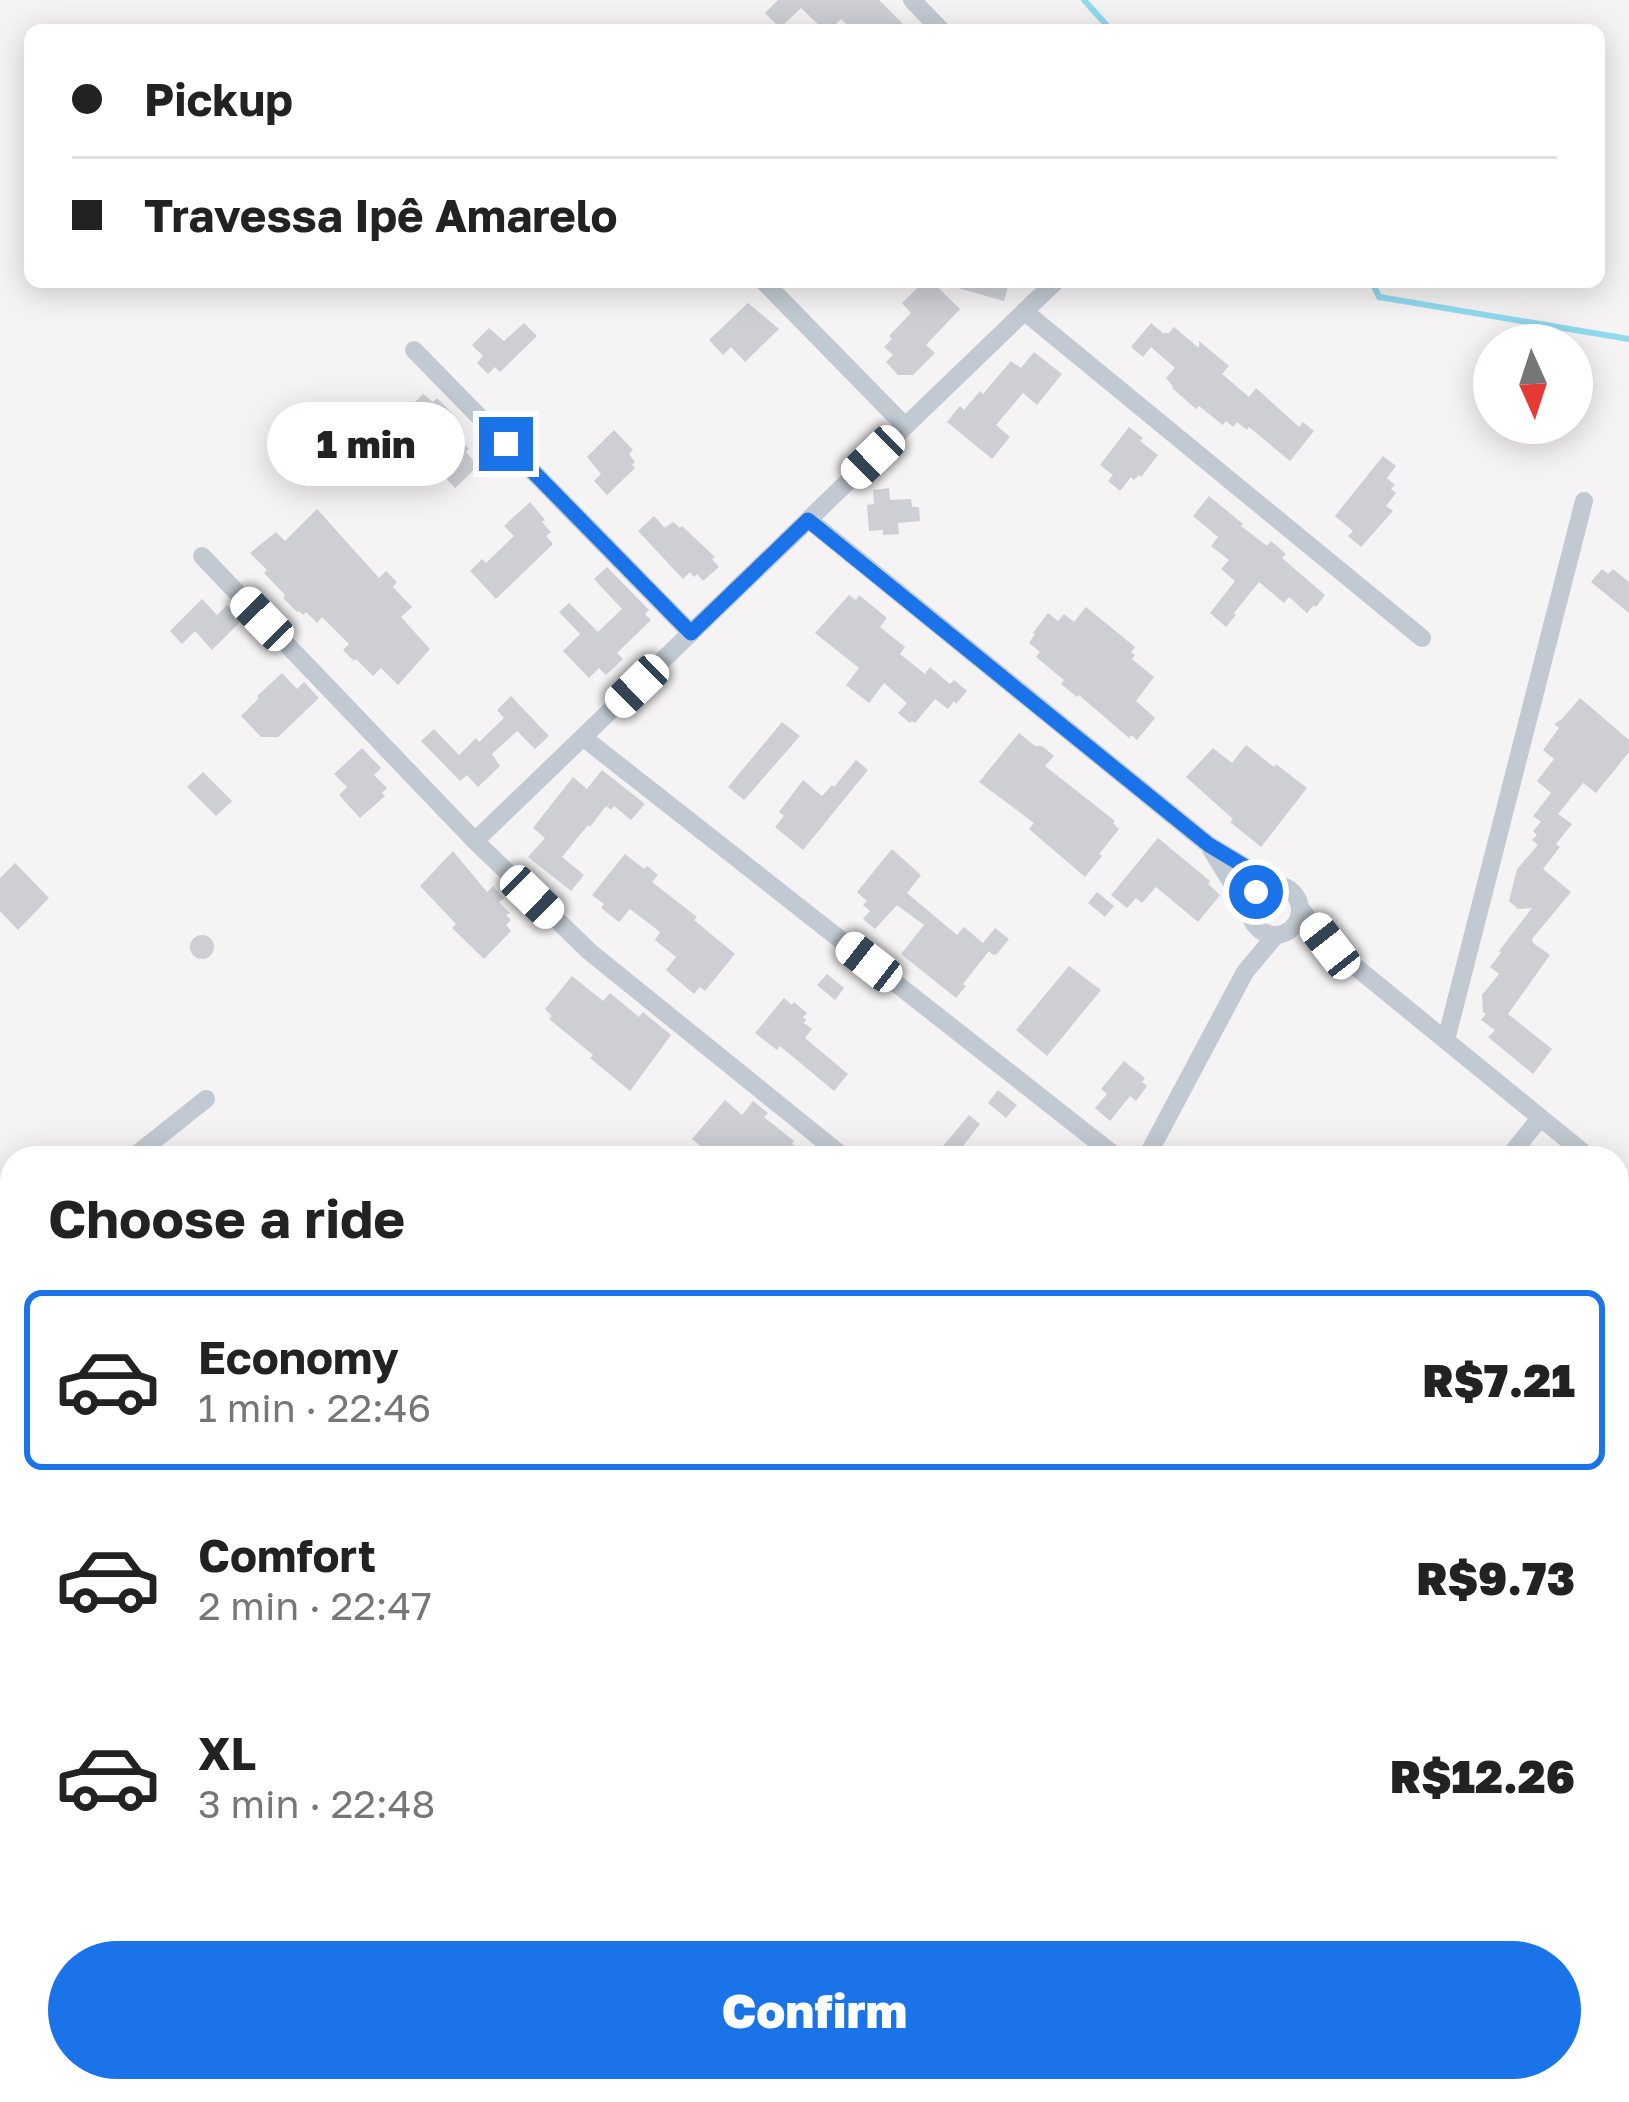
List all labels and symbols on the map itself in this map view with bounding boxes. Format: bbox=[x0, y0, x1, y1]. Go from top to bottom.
north arrow bbox=[1473, 324, 1593, 444]
callout: 1 min bbox=[266, 402, 464, 486]
route end bbox=[479, 417, 533, 471]
car bbox=[835, 419, 911, 495]
car bbox=[224, 581, 300, 657]
car bbox=[599, 648, 675, 724]
car bbox=[494, 859, 570, 935]
route start bbox=[1229, 865, 1283, 919]
car bbox=[1294, 907, 1366, 985]
car bbox=[830, 926, 908, 998]

